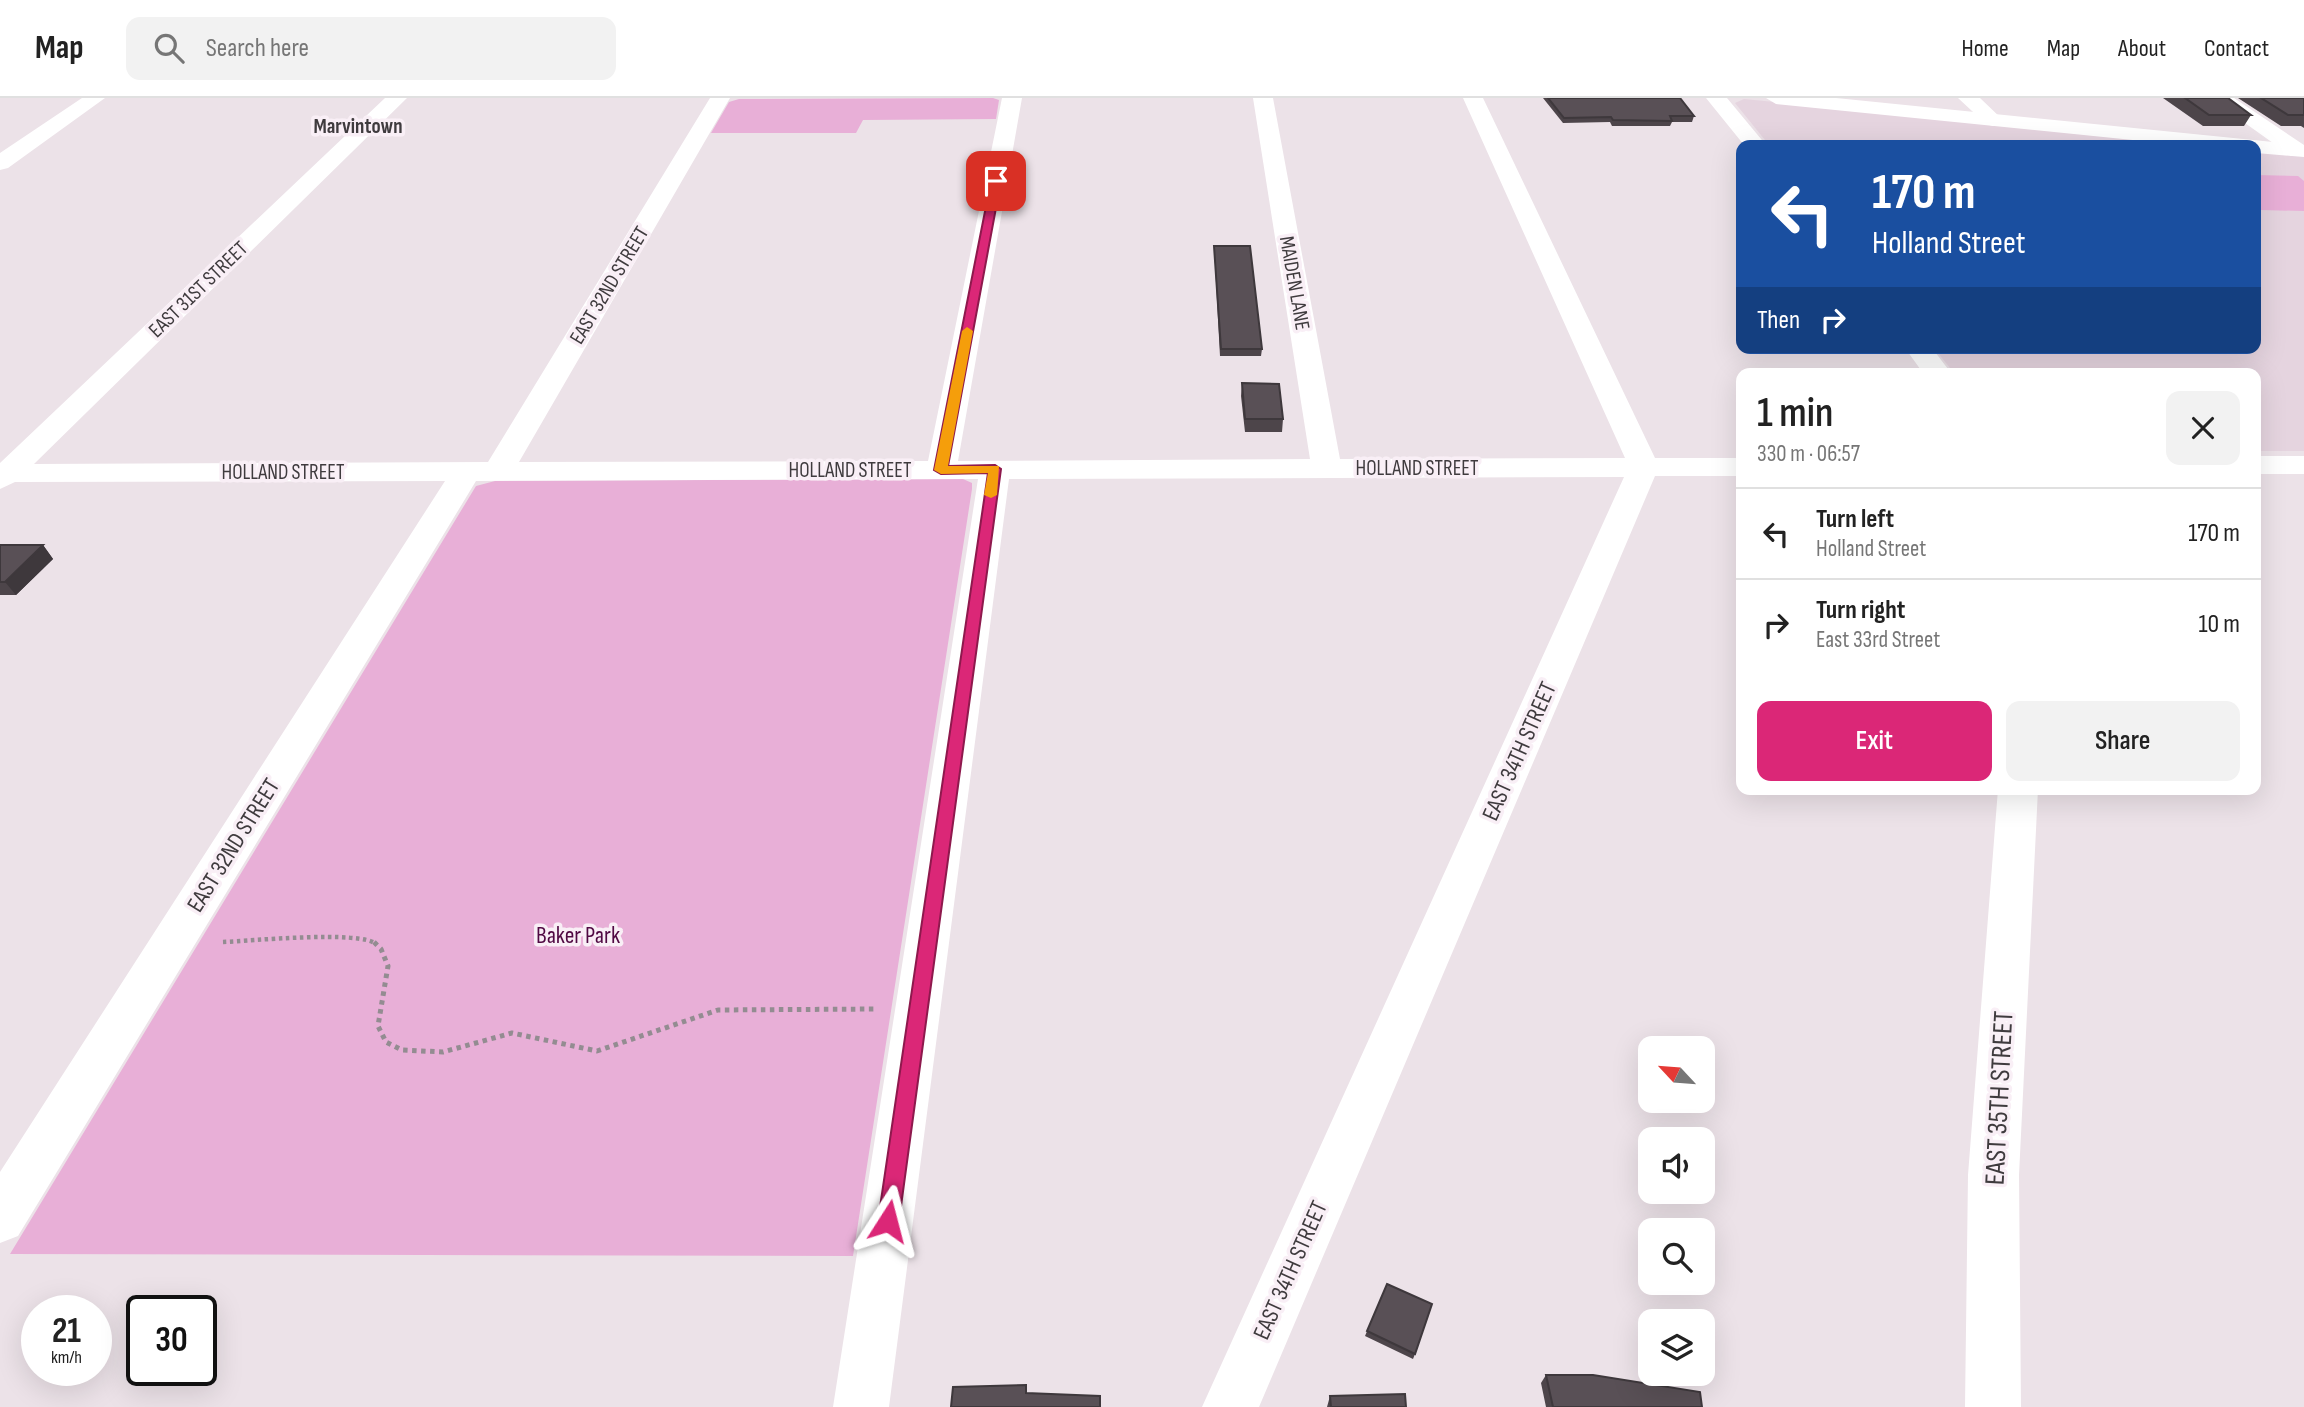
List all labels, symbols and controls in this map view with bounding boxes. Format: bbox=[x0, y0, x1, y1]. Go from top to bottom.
search box bbox=[126, 17, 616, 80]
text: Map bbox=[35, 28, 84, 68]
icon: search bbox=[150, 29, 188, 67]
text: Search here bbox=[206, 33, 309, 64]
text: Home bbox=[1961, 34, 2009, 63]
text: Map bbox=[2047, 34, 2080, 63]
text: About bbox=[2118, 34, 2166, 63]
text: Contact bbox=[2204, 34, 2269, 63]
district label: Marvintown bbox=[314, 114, 402, 139]
pin bbox=[966, 151, 1026, 211]
icon: arrive bbox=[977, 162, 1015, 200]
text: 170 m bbox=[1872, 164, 1976, 223]
icon: left bbox=[1757, 168, 1848, 259]
street label: EAST 32ND STREET bbox=[564, 221, 655, 349]
text: Holland Street bbox=[1872, 224, 2025, 263]
street label: MAIDEN LANE bbox=[1274, 234, 1315, 332]
street label: EAST 31ST STREET bbox=[144, 236, 253, 343]
icon: right bbox=[1814, 301, 1852, 339]
text: Then bbox=[1757, 305, 1800, 336]
text: 1 min bbox=[1757, 388, 1833, 439]
button: close bbox=[2166, 391, 2240, 465]
text: 330 m · 06:57 bbox=[1757, 440, 1860, 468]
street label: HOLLAND STREET bbox=[1355, 456, 1479, 481]
street label: HOLLAND STREET bbox=[788, 458, 912, 483]
street label: HOLLAND STREET bbox=[221, 460, 345, 485]
text: Turn left bbox=[1816, 504, 1894, 535]
icon: left bbox=[1757, 515, 1795, 553]
text: 170 m bbox=[2188, 518, 2240, 549]
text: Holland Street bbox=[1816, 535, 1926, 563]
text: Turn right bbox=[1816, 595, 1905, 626]
icon: right bbox=[1757, 606, 1795, 644]
text: 10 m bbox=[2198, 609, 2240, 640]
text: East 33rd Street bbox=[1816, 626, 1940, 654]
street label: EAST 34TH STREET bbox=[1476, 677, 1563, 825]
button: Exit bbox=[1757, 701, 1992, 781]
button: Share bbox=[2006, 701, 2240, 781]
street label: EAST 32ND STREET bbox=[181, 773, 286, 917]
park label: Baker Park bbox=[536, 921, 620, 950]
street label: EAST 35TH STREET bbox=[1978, 1010, 2021, 1186]
north arrow bbox=[1638, 1036, 1715, 1113]
map controls bbox=[1638, 1036, 1715, 1386]
button: sound bbox=[1638, 1127, 1715, 1204]
position arrow bbox=[851, 1184, 925, 1258]
street label: EAST 34TH STREET bbox=[1247, 1196, 1334, 1344]
button: search bbox=[1638, 1218, 1715, 1295]
speed limit sign: 30 bbox=[126, 1295, 217, 1386]
button: layers bbox=[1638, 1309, 1715, 1386]
text: 21 bbox=[52, 1310, 81, 1353]
text: km/h bbox=[51, 1347, 82, 1368]

